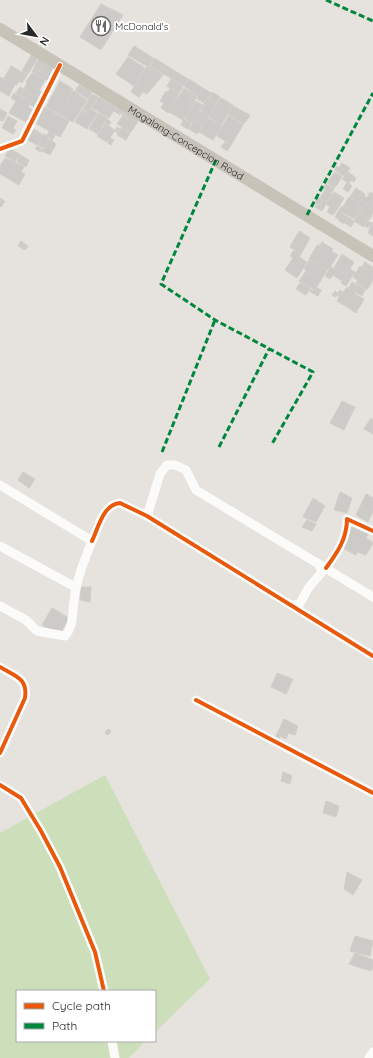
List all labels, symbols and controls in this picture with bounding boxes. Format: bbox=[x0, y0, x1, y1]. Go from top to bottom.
restaurant icon: McDonald's bbox=[90, 15, 112, 37]
north arrow bbox=[16, 16, 56, 56]
place label: McDonald's bbox=[115, 20, 169, 33]
text: N bbox=[36, 34, 53, 48]
street label: Magalang-Concepcion Road bbox=[126, 102, 246, 182]
legend bbox=[16, 990, 156, 1042]
text: Cycle path bbox=[52, 998, 111, 1013]
text: Path bbox=[52, 1018, 77, 1033]

